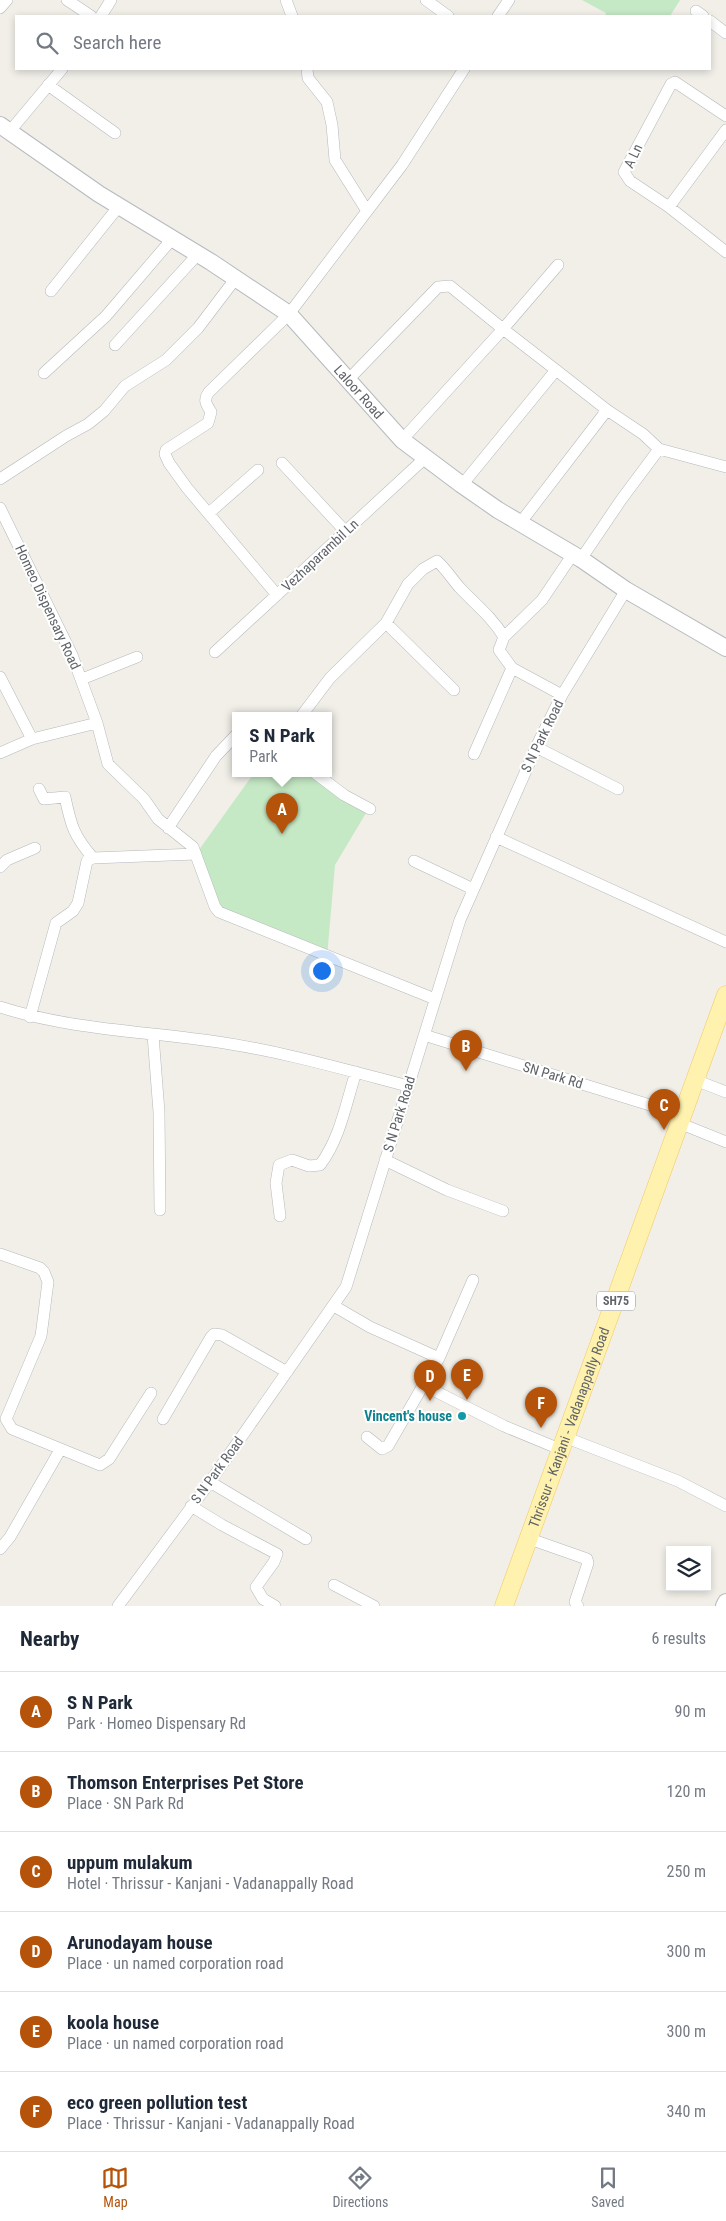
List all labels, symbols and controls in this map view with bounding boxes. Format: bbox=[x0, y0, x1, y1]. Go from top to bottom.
search box bbox=[15, 15, 711, 70]
icon: search bbox=[33, 29, 61, 57]
text: Search here bbox=[73, 31, 161, 54]
street label: A Ln bbox=[621, 141, 645, 171]
street label: Laloor Road bbox=[331, 362, 387, 422]
street label: Vezhaparambil Ln bbox=[279, 516, 361, 594]
street label: Homeo Dispensary Road bbox=[12, 542, 84, 672]
street label: S N Park Road bbox=[518, 697, 566, 775]
popup bbox=[232, 712, 332, 777]
text: S N Park bbox=[249, 724, 315, 747]
text: Park bbox=[249, 747, 278, 766]
pin: A bbox=[266, 793, 298, 834]
your location bbox=[309, 958, 335, 984]
pin: B bbox=[450, 1030, 482, 1071]
street label: SN Park Rd bbox=[521, 1058, 585, 1092]
street label: S N Park Road bbox=[380, 1074, 418, 1154]
pin: C bbox=[648, 1089, 680, 1130]
road number: SH75 bbox=[597, 1292, 635, 1310]
street label: Thrissur - Kanjani - Vadanappally Road bbox=[525, 1325, 613, 1530]
pin: E bbox=[451, 1359, 483, 1400]
pin: D bbox=[414, 1360, 446, 1401]
pin: F bbox=[525, 1387, 557, 1428]
place label: Vincent's house bbox=[364, 1408, 452, 1424]
marker: Vincent's house bbox=[456, 1410, 468, 1422]
street label: S N Park Road bbox=[187, 1433, 247, 1507]
map controls bbox=[666, 1546, 711, 1591]
button: layers bbox=[666, 1546, 711, 1591]
text: Nearby bbox=[20, 1627, 79, 1651]
text: 6 results bbox=[651, 1629, 706, 1648]
text: S N Park bbox=[67, 1691, 133, 1714]
text: A bbox=[31, 1702, 41, 1721]
text: 90 m bbox=[674, 1702, 706, 1721]
text: Park · Homeo Dispensary Rd bbox=[67, 1714, 246, 1733]
text: Thomson Enterprises Pet Store bbox=[67, 1771, 304, 1794]
text: B bbox=[32, 1782, 40, 1801]
text: 120 m bbox=[667, 1782, 706, 1801]
text: Place · SN Park Rd bbox=[67, 1794, 184, 1813]
text: uppum mulakum bbox=[67, 1851, 193, 1874]
text: C bbox=[31, 1862, 41, 1881]
text: 250 m bbox=[667, 1862, 706, 1881]
text: Hotel · Thrissur - Kanjani - Vadanappally Road bbox=[67, 1874, 354, 1893]
text: Arunodayam house bbox=[67, 1931, 213, 1954]
text: D bbox=[31, 1942, 41, 1961]
text: 300 m bbox=[667, 1942, 706, 1961]
text: Place · un named corporation road bbox=[67, 1954, 284, 1973]
text: koola house bbox=[67, 2011, 159, 2034]
text: E bbox=[32, 2022, 40, 2041]
text: 300 m bbox=[667, 2022, 706, 2041]
text: Place · un named corporation road bbox=[67, 2034, 284, 2053]
text: eco green pollution test bbox=[67, 2091, 247, 2114]
text: F bbox=[32, 2102, 40, 2121]
text: 340 m bbox=[667, 2102, 706, 2121]
text: Place · Thrissur - Kanjani - Vadanappally Road bbox=[67, 2114, 355, 2133]
tab: Map bbox=[101, 2164, 129, 2210]
tab: Directions bbox=[332, 2164, 388, 2210]
tab: Saved bbox=[591, 2164, 625, 2210]

